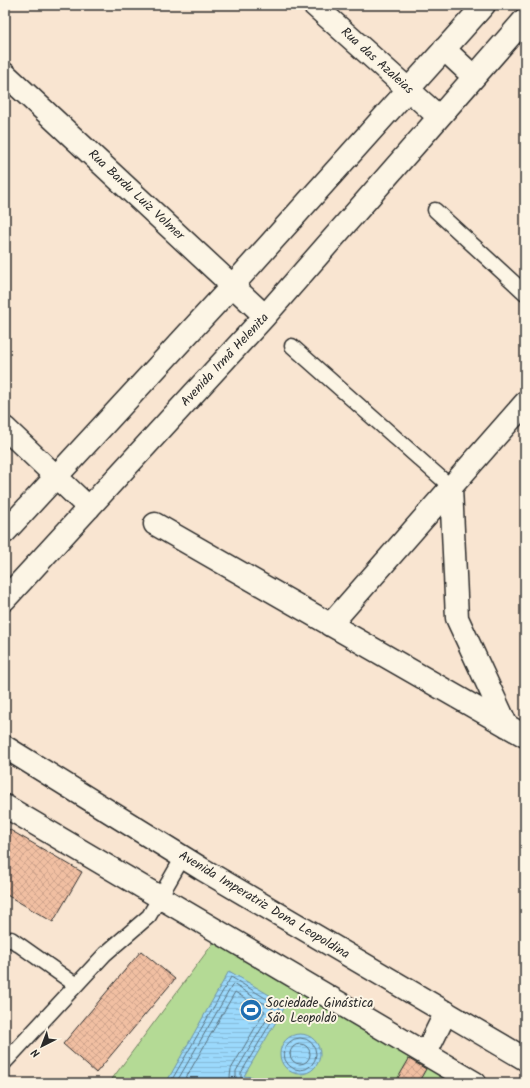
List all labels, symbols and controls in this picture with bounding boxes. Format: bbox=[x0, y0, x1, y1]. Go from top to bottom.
street label: Rua das Azaleias bbox=[336, 22, 419, 100]
street label: Rua Bardu Luiz Volmer bbox=[83, 144, 190, 246]
street label: Avenida Irmã Helenita bbox=[176, 308, 274, 412]
street label: Avenida Imperatriz Dona Leopoldina bbox=[174, 845, 354, 965]
place label: Sociedade Ginástica São Leopoldo bbox=[266, 993, 373, 1029]
sports icon: Sociedade Ginástica São Leopoldo bbox=[238, 997, 264, 1023]
north arrow bbox=[22, 1026, 62, 1066]
text: N bbox=[27, 1044, 45, 1062]

